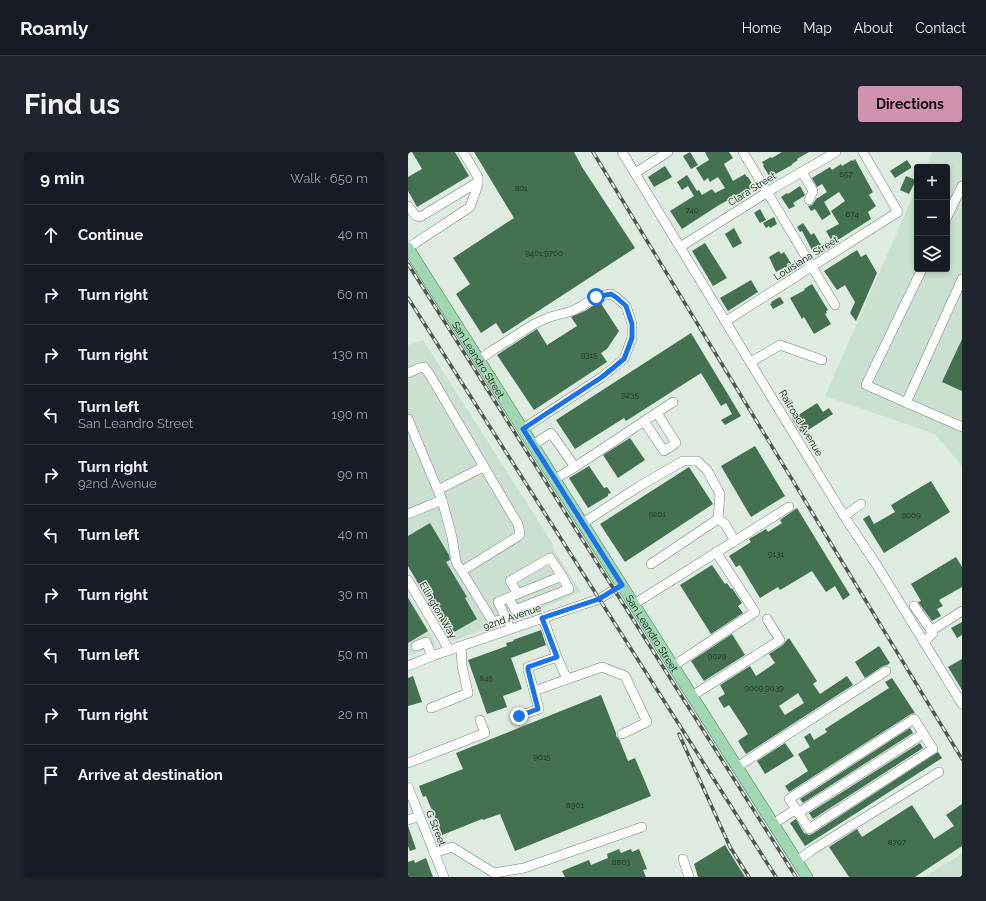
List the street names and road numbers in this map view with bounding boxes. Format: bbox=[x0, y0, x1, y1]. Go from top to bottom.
street label: Clara Street bbox=[726, 170, 778, 208]
street label: Louisiana Street bbox=[772, 233, 841, 282]
street label: San Leandro Street bbox=[450, 319, 507, 400]
street label: Railroad Avenue bbox=[777, 388, 825, 458]
street label: Ellington Way bbox=[417, 580, 459, 641]
street label: San Leandro Street bbox=[624, 593, 681, 674]
street label: 92nd Avenue bbox=[482, 602, 542, 632]
street label: G Street bbox=[424, 809, 448, 848]

